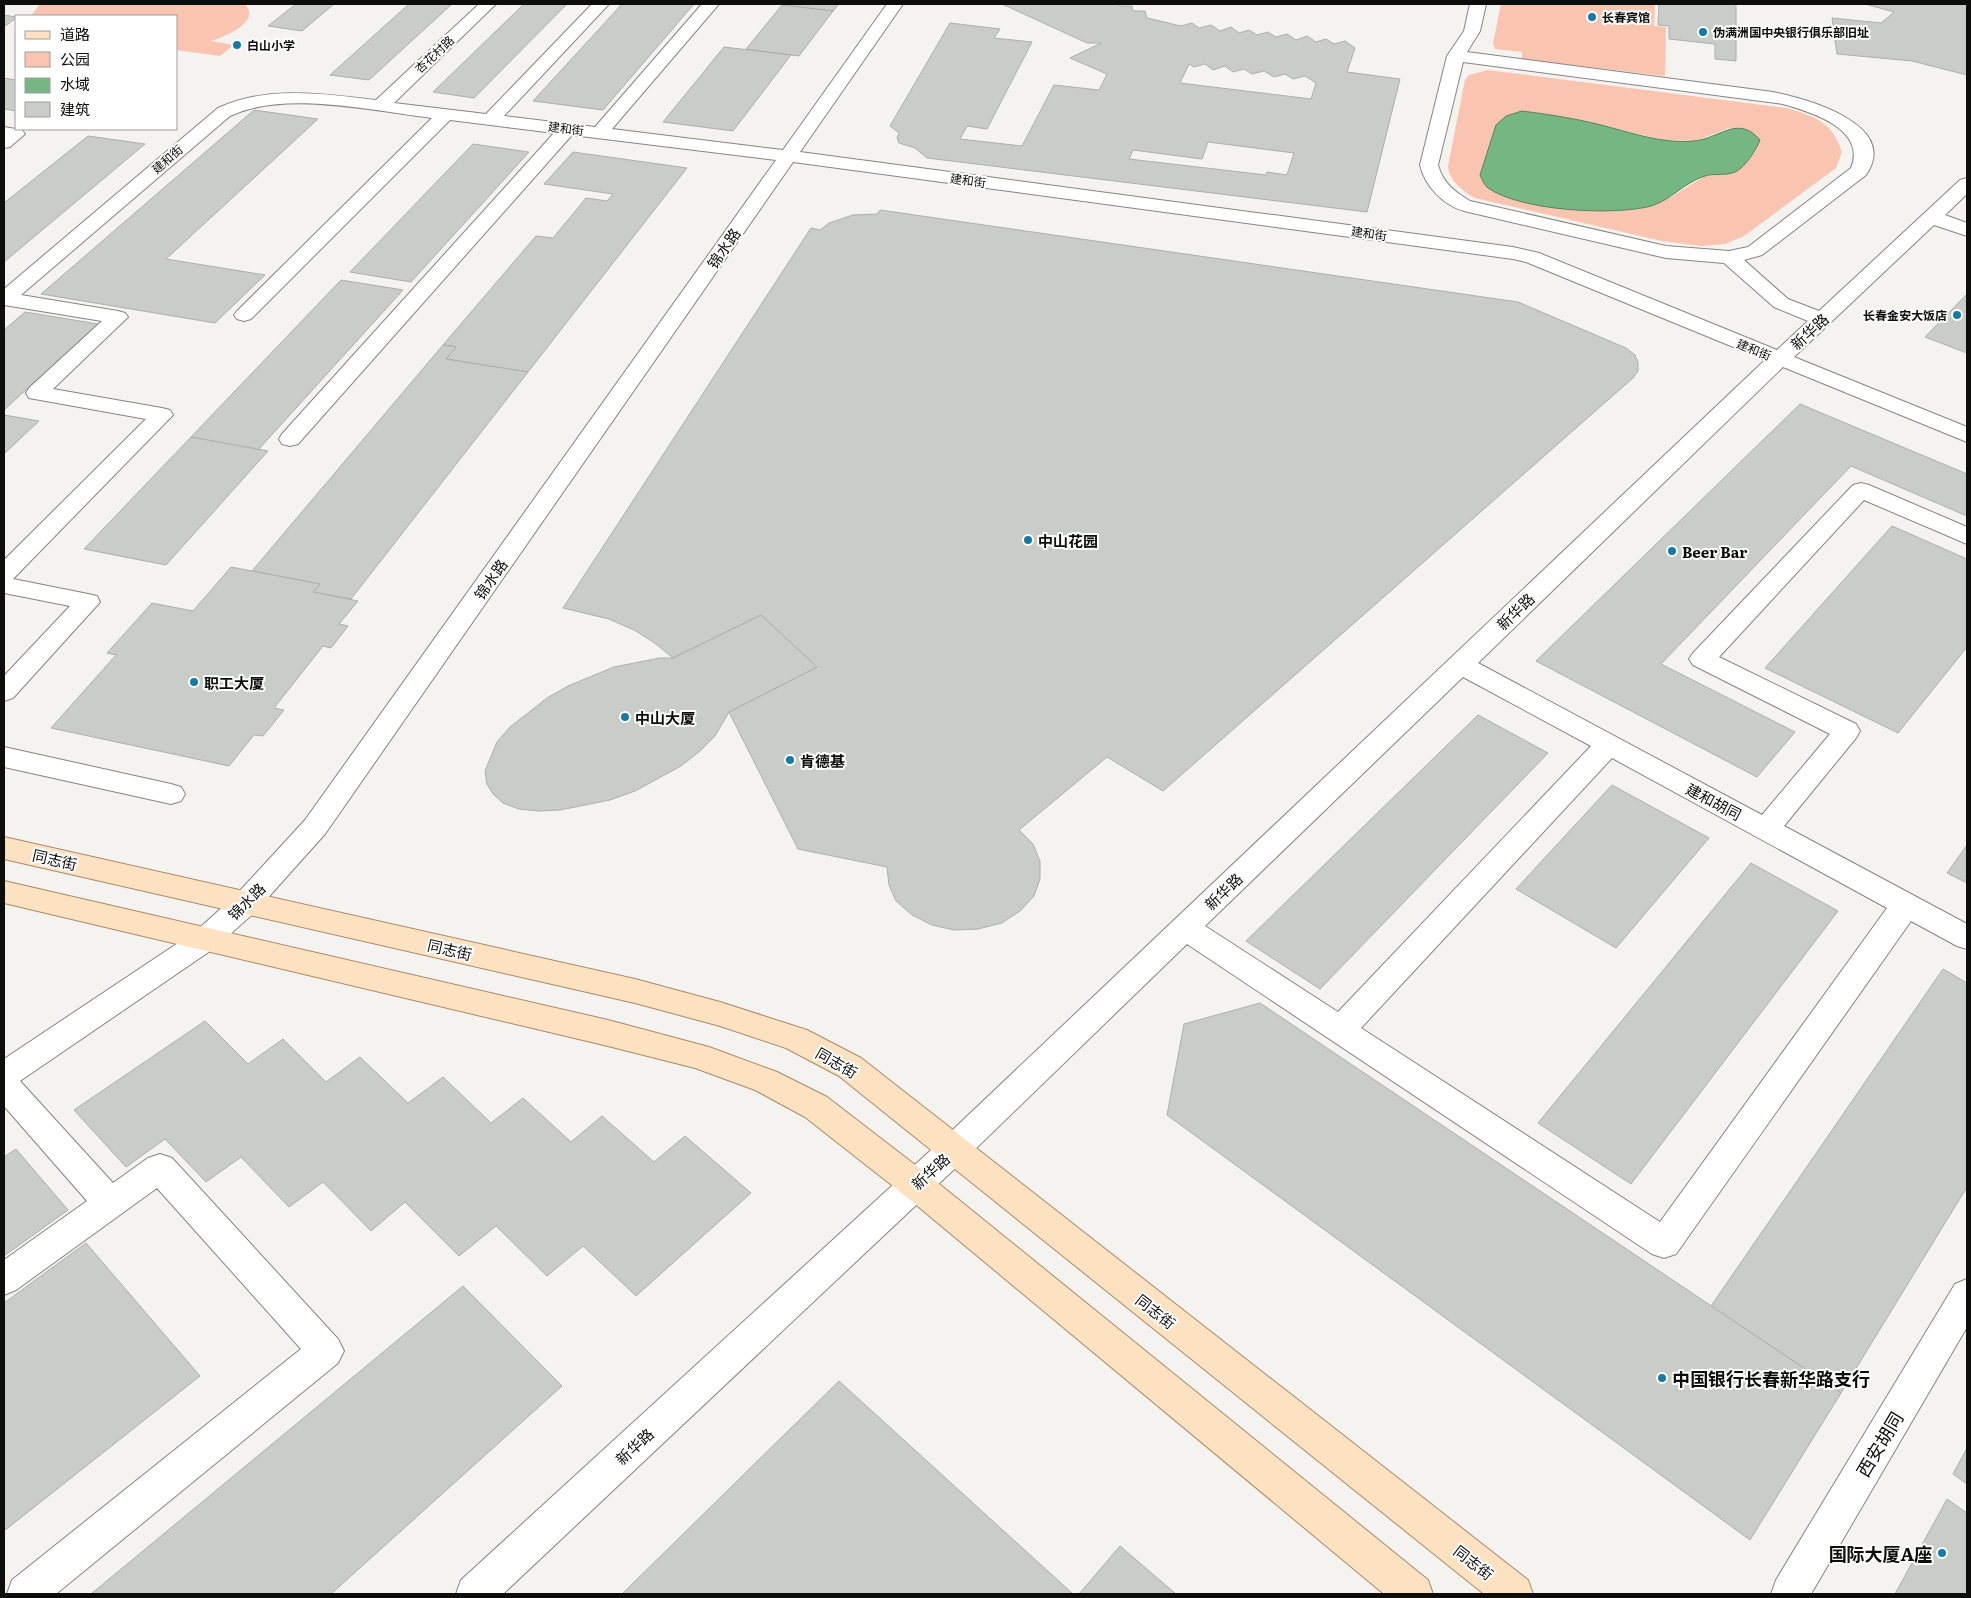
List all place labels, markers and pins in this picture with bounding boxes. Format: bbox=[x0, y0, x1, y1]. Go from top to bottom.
place label: 长春宾馆 bbox=[1602, 8, 1650, 26]
marker: 长春宾馆 bbox=[1586, 11, 1598, 23]
place label: 伪满洲国中央银行俱乐部旧址 bbox=[1713, 23, 1869, 41]
marker: 伪满洲国中央银行俱乐部旧址 bbox=[1697, 26, 1709, 38]
place label: 白山小学 bbox=[247, 36, 295, 54]
marker: 白山小学 bbox=[231, 39, 243, 51]
place label: 长春金安大饭店 bbox=[1863, 306, 1947, 324]
marker: 长春金安大饭店 bbox=[1951, 309, 1963, 321]
place label: 中山花园 bbox=[1038, 529, 1098, 552]
marker: 中山花园 bbox=[1022, 534, 1034, 546]
place label: Beer Bar bbox=[1682, 540, 1747, 563]
marker: Beer Bar bbox=[1666, 545, 1678, 557]
place label: 职工大厦 bbox=[204, 671, 264, 694]
marker: 职工大厦 bbox=[188, 676, 200, 688]
place label: 中山大厦 bbox=[635, 706, 695, 729]
marker: 中山大厦 bbox=[619, 711, 631, 723]
place label: 肯德基 bbox=[800, 749, 845, 772]
marker: 肯德基 bbox=[784, 754, 796, 766]
place label: 中国银行长春新华路支行 bbox=[1672, 1365, 1870, 1392]
marker: 中国银行长春新华路支行 bbox=[1656, 1372, 1668, 1384]
place label: 国际大厦A座 bbox=[1828, 1540, 1932, 1567]
marker: 国际大厦A座 bbox=[1936, 1547, 1948, 1559]

